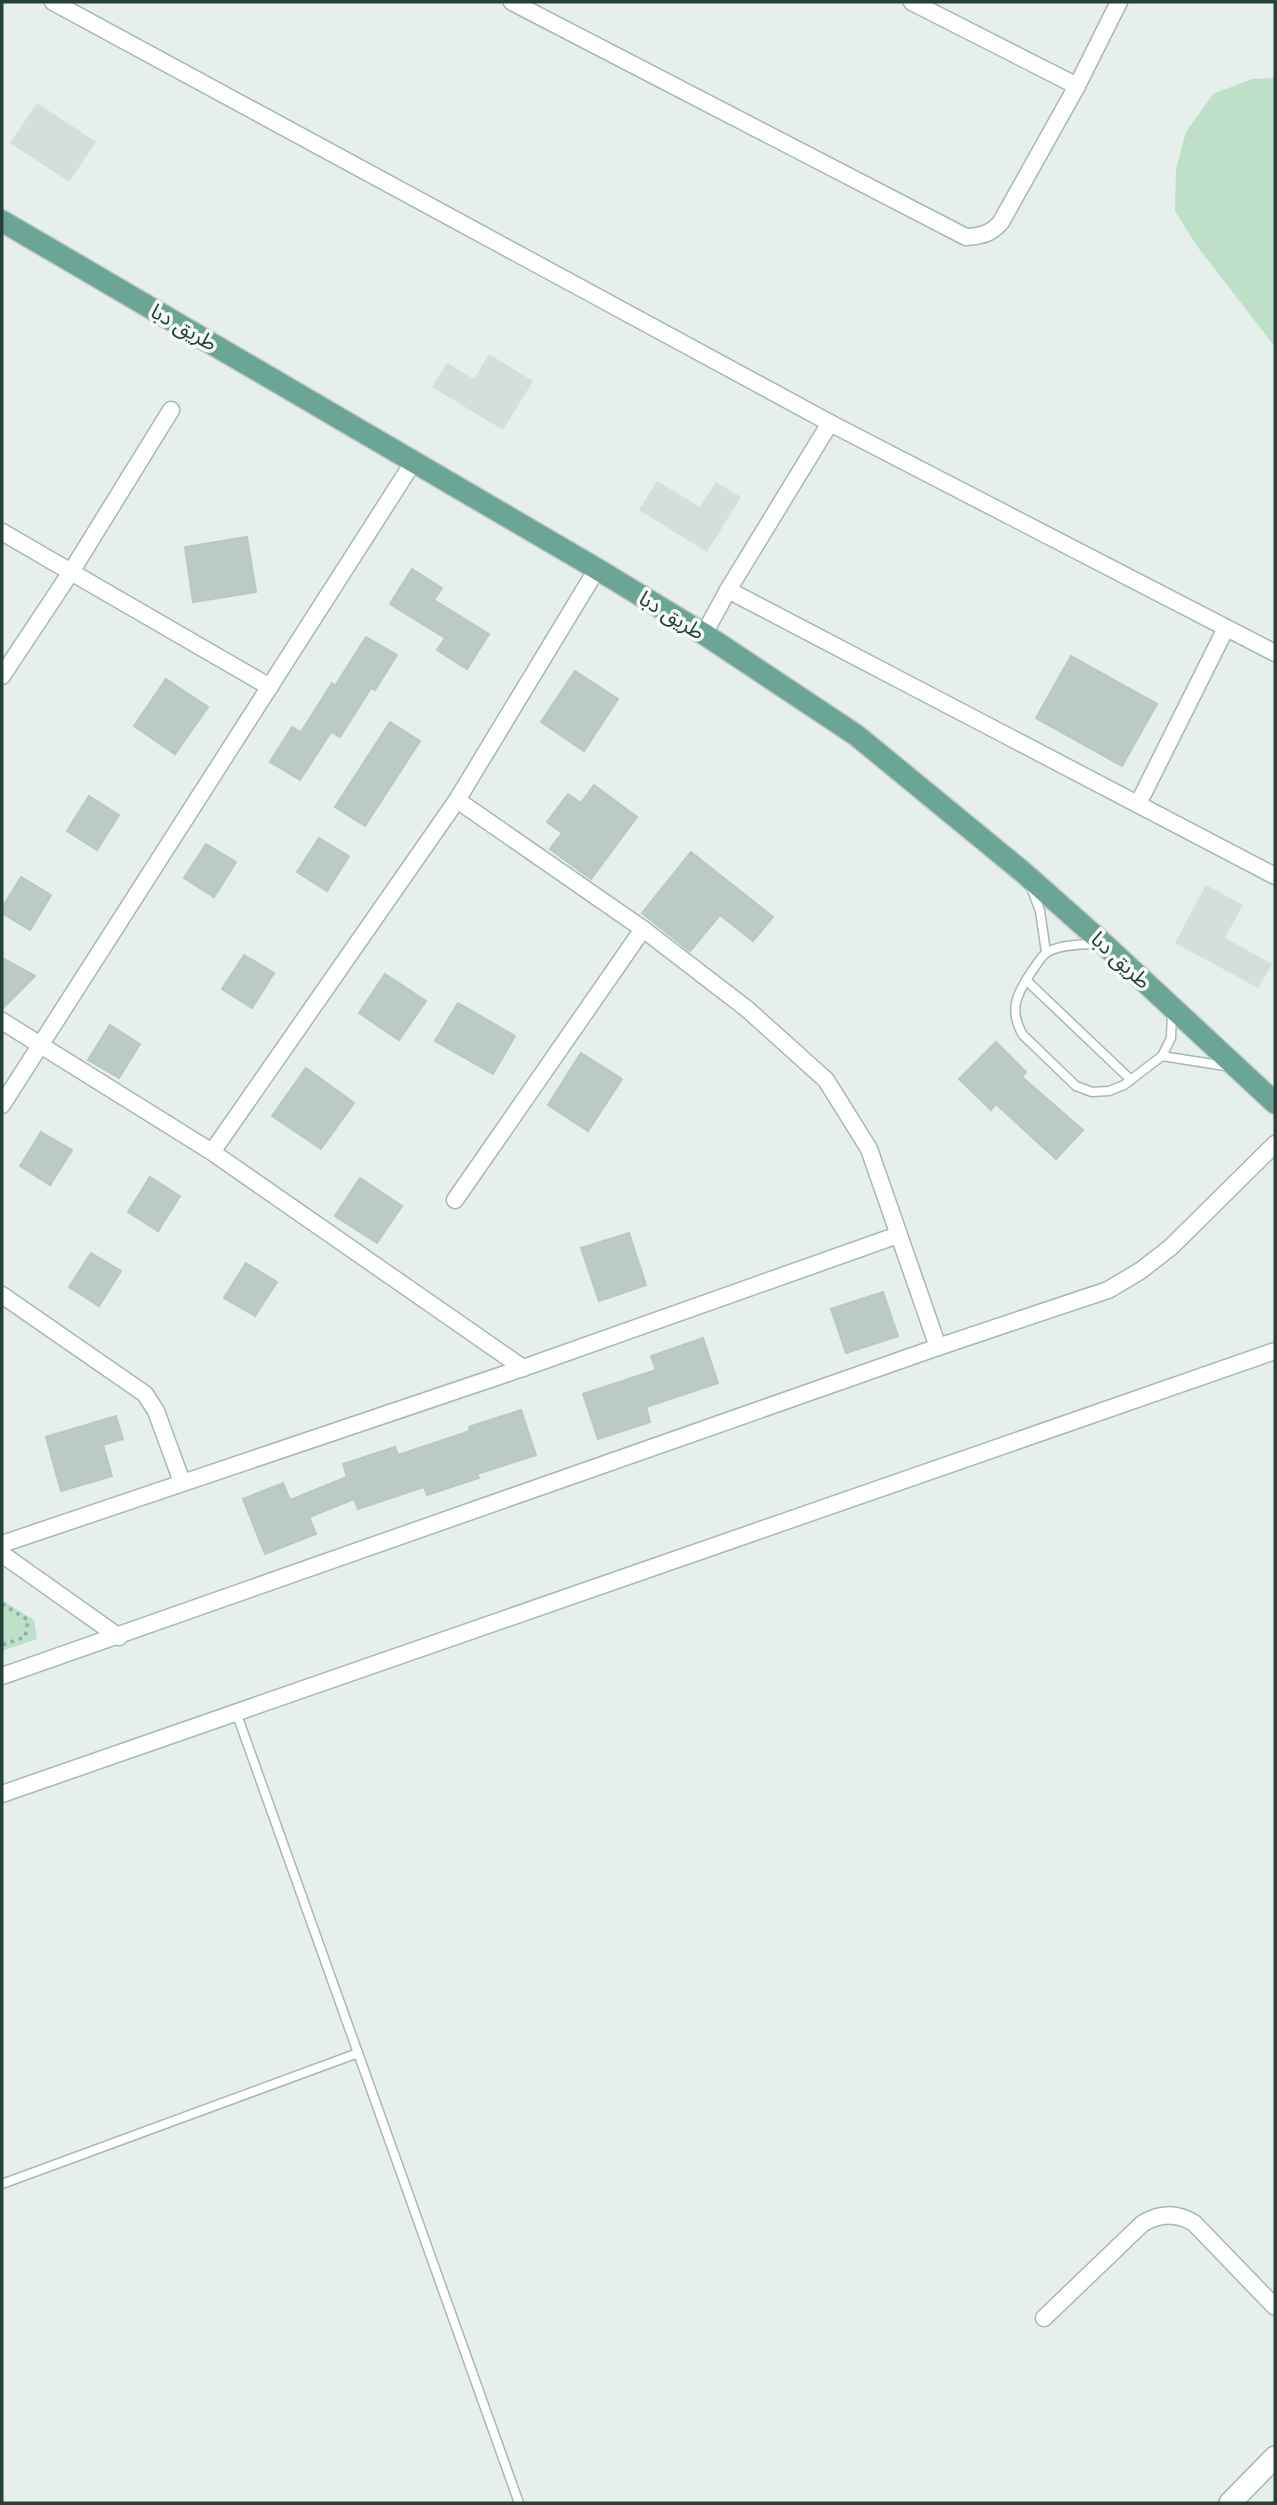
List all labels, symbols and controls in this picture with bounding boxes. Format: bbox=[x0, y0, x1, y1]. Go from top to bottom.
street label: طريق دبا bbox=[146, 297, 222, 357]
street label: طريق دبا bbox=[634, 584, 710, 646]
street label: طريق دبا bbox=[1085, 925, 1157, 995]

